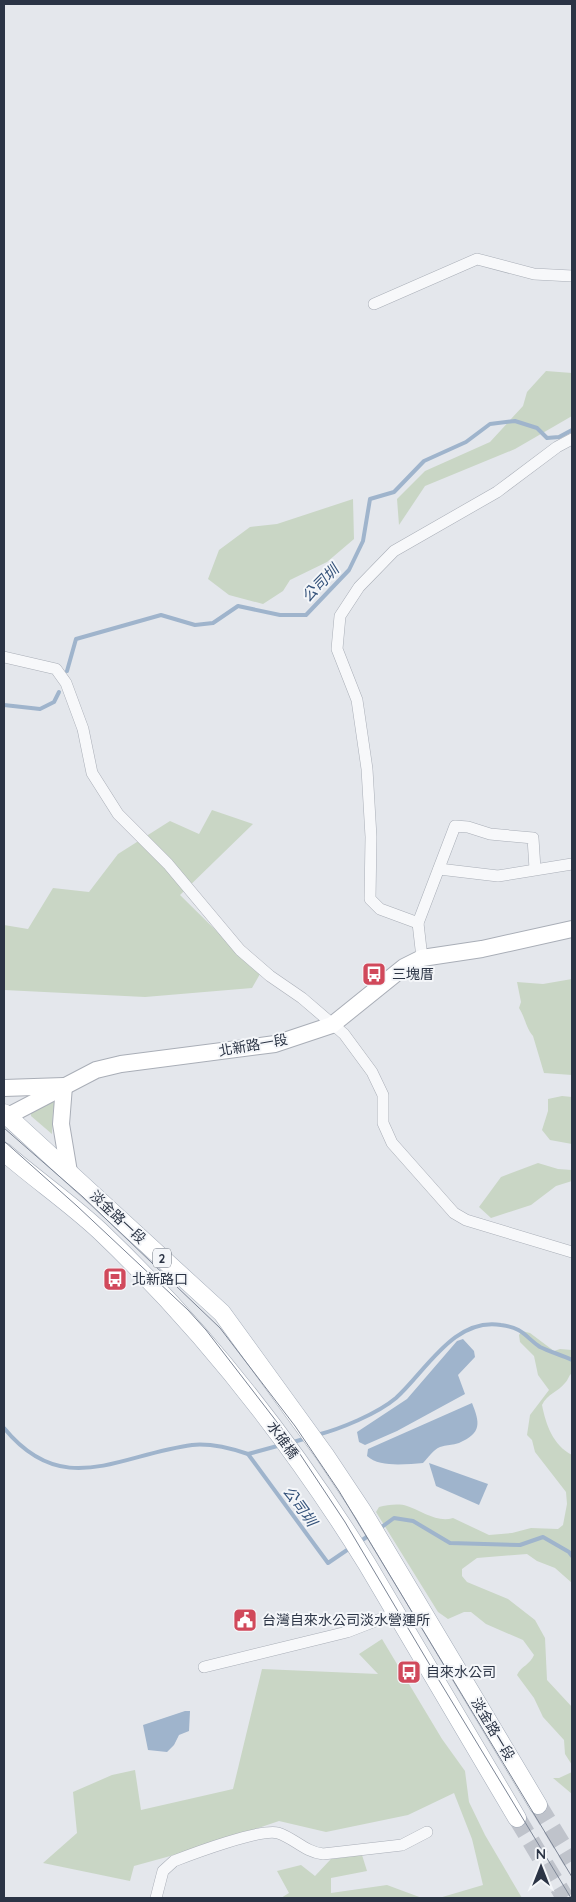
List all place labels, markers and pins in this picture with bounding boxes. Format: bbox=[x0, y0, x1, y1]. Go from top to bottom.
bus stop icon: 三塊厝 bbox=[361, 961, 387, 987]
place label: 三塊厝 bbox=[392, 965, 434, 983]
bus stop icon: 北新路口 bbox=[102, 1266, 128, 1292]
place label: 北新路口 bbox=[132, 1270, 188, 1288]
public building icon: 台灣自來水公司淡水營運所 bbox=[232, 1607, 258, 1633]
place label: 台灣自來水公司淡水營運所 bbox=[262, 1611, 430, 1629]
bus stop icon: 自來水公司 bbox=[396, 1659, 422, 1685]
place label: 自來水公司 bbox=[426, 1663, 496, 1681]

